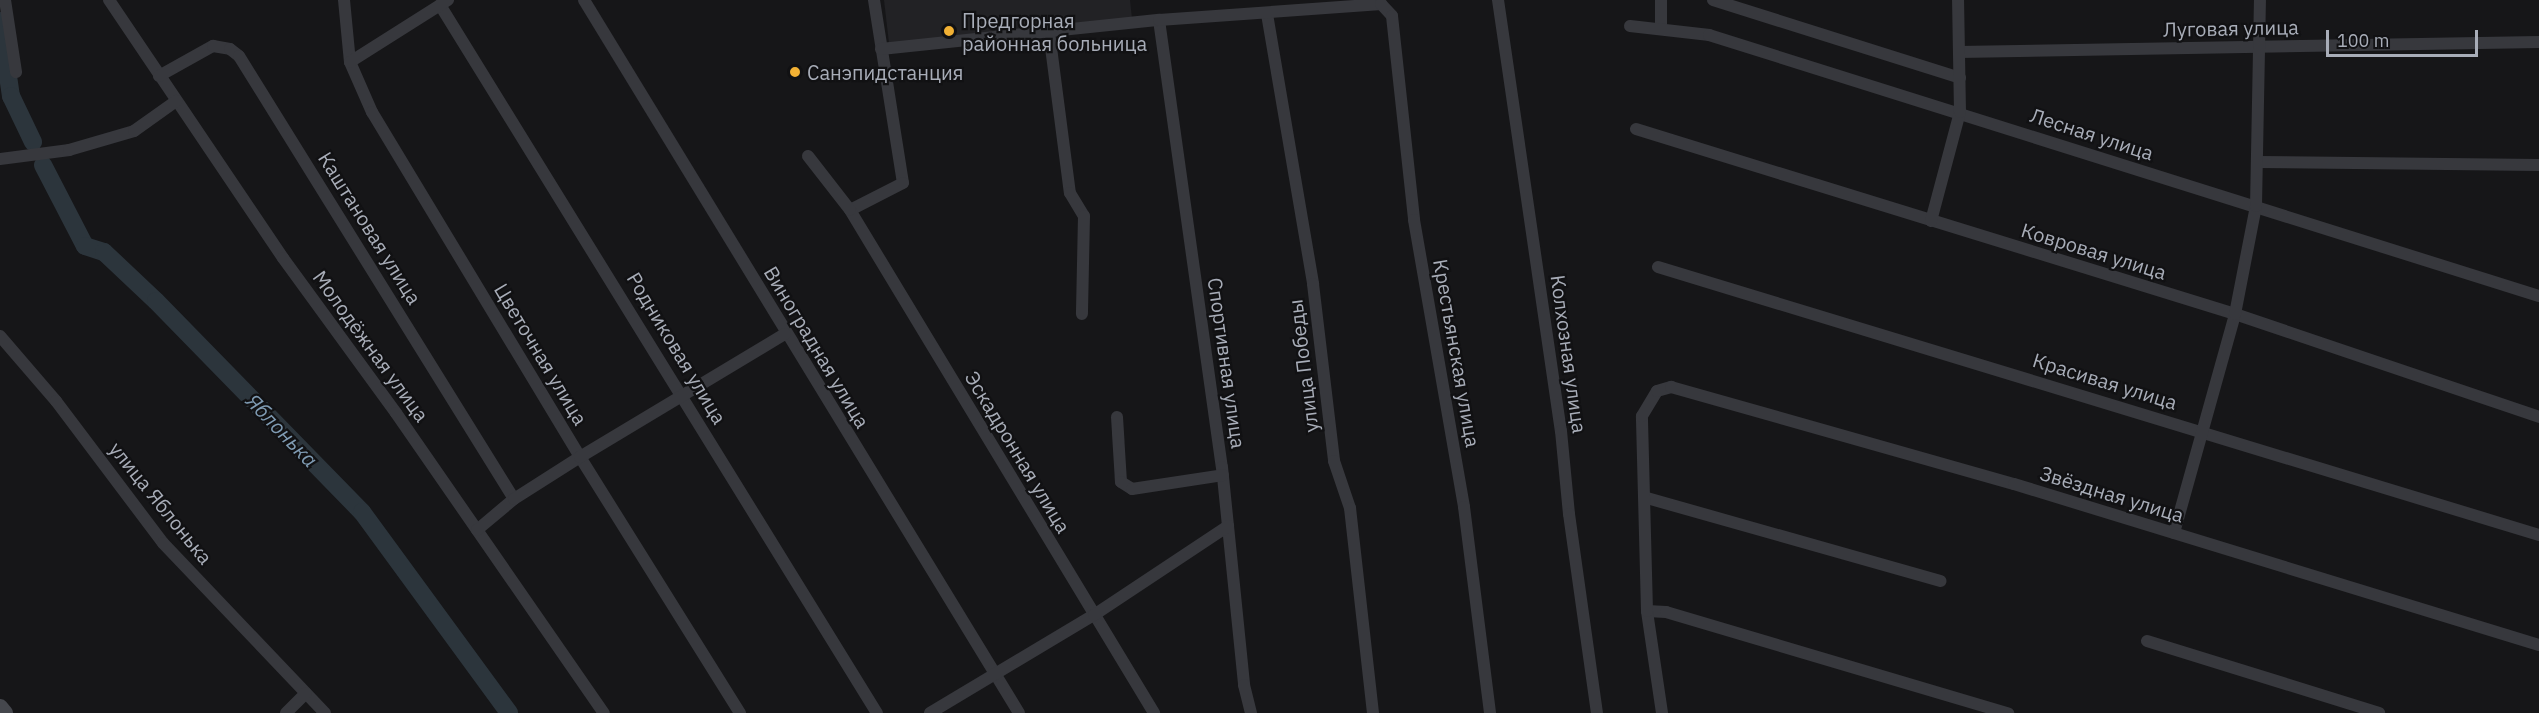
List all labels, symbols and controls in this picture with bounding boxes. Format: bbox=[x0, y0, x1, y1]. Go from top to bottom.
place label: Предгорная районная больница bbox=[962, 8, 1147, 55]
street label: Луговая улица bbox=[2163, 15, 2299, 41]
scale bar bbox=[2329, 18, 2480, 56]
marker: Предгорная районная больница bbox=[940, 22, 958, 40]
text: 100 m bbox=[2337, 29, 2389, 52]
place label: Санэпидстанция bbox=[807, 60, 963, 84]
marker: Санэпидстанция bbox=[788, 65, 802, 79]
street label: Лесная улица bbox=[2027, 103, 2157, 165]
street label: Каштановая улица bbox=[313, 147, 427, 309]
street label: Ковровая улица bbox=[2019, 218, 2169, 284]
street label: Крестьянская улица bbox=[1429, 257, 1485, 449]
street label: Виноградная улица bbox=[759, 262, 875, 432]
street label: Молодёжная улица bbox=[308, 266, 434, 426]
street label: Родниковая улица bbox=[622, 268, 732, 428]
street label: Колхозная улица bbox=[1546, 273, 1592, 435]
street label: Спортивная улица bbox=[1203, 276, 1251, 450]
street label: Цветочная улица bbox=[489, 279, 593, 429]
street label: улица Победы bbox=[1283, 298, 1323, 434]
street label: Красивая улица bbox=[2030, 348, 2180, 414]
street label: Эскадронная улица bbox=[960, 367, 1076, 537]
water label: Яблонька bbox=[241, 388, 323, 472]
street label: улица Яблонька bbox=[104, 437, 218, 569]
street label: Звёздная улица bbox=[2037, 461, 2187, 527]

